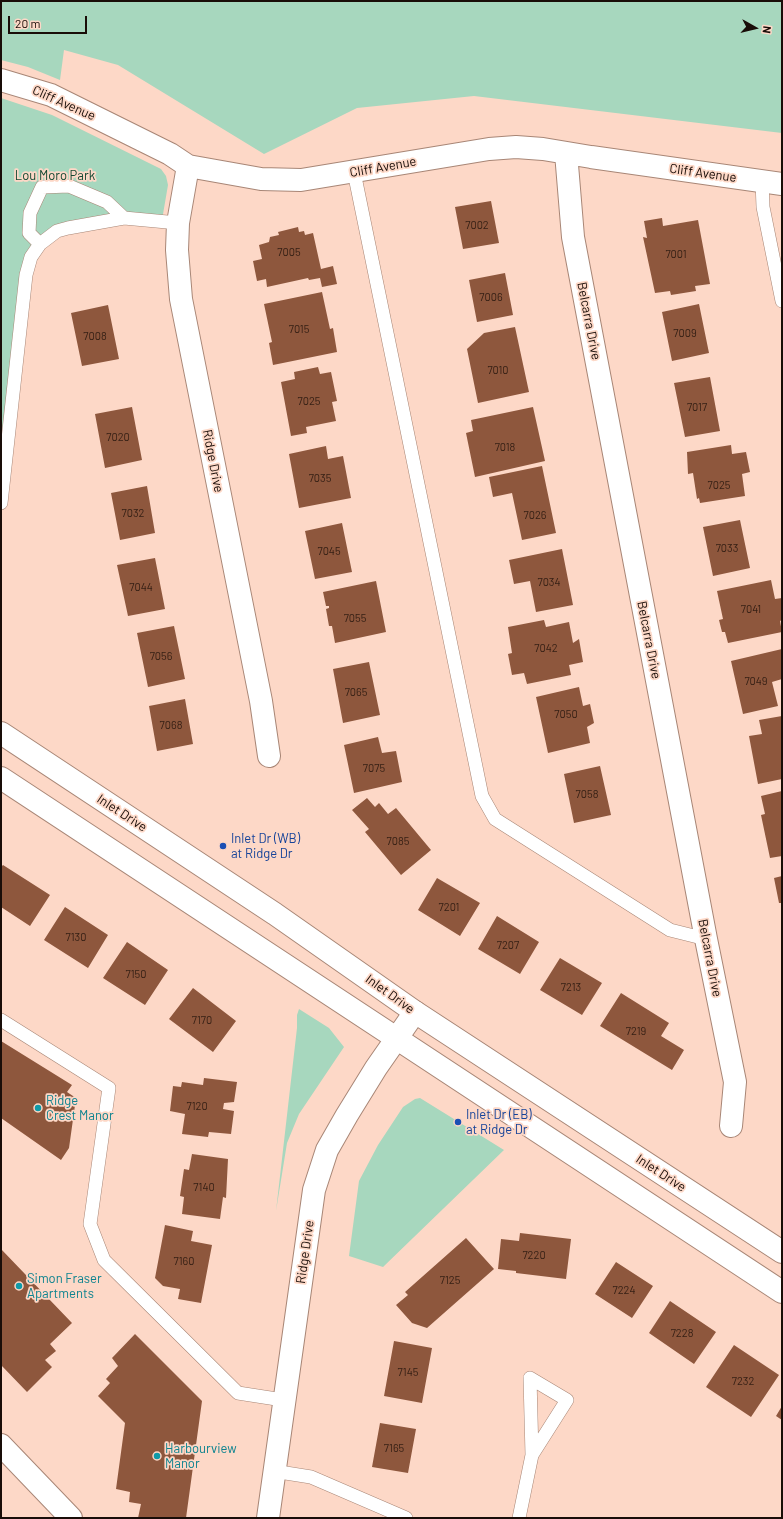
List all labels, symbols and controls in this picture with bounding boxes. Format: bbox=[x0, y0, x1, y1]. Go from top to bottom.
scale bar bbox=[10, 8, 89, 34]
north arrow bbox=[735, 8, 775, 48]
text: 20 m bbox=[15, 16, 41, 30]
text: N bbox=[760, 25, 774, 34]
street label: Cliff Avenue bbox=[30, 82, 98, 124]
street label: Cliff Avenue bbox=[348, 153, 418, 181]
street label: Cliff Avenue bbox=[669, 161, 737, 185]
park label: Lou Moro Park bbox=[15, 168, 95, 184]
house number: 7002 bbox=[465, 218, 489, 232]
house number: 7005 bbox=[277, 245, 301, 259]
house number: 7001 bbox=[665, 247, 687, 261]
street label: Belcarra Drive bbox=[574, 281, 604, 361]
house number: 7006 bbox=[479, 290, 503, 304]
house number: 7015 bbox=[289, 322, 309, 336]
house number: 7009 bbox=[673, 326, 697, 340]
house number: 7008 bbox=[83, 329, 107, 343]
house number: 7010 bbox=[487, 363, 509, 377]
house number: 7025 bbox=[298, 394, 320, 408]
house number: 7017 bbox=[687, 400, 707, 414]
street label: Ridge Drive bbox=[199, 428, 227, 494]
house number: 7020 bbox=[106, 430, 130, 444]
house number: 7018 bbox=[495, 440, 515, 454]
house number: 7035 bbox=[309, 471, 331, 485]
house number: 7025 bbox=[708, 478, 730, 492]
house number: 7032 bbox=[122, 506, 144, 520]
house number: 7026 bbox=[524, 508, 546, 522]
house number: 7033 bbox=[716, 541, 738, 555]
house number: 7045 bbox=[317, 544, 341, 558]
house number: 7034 bbox=[537, 575, 561, 589]
house number: 7044 bbox=[129, 580, 153, 594]
street label: Belcarra Drive bbox=[634, 600, 664, 680]
house number: 7041 bbox=[741, 602, 761, 616]
house number: 7055 bbox=[344, 611, 366, 625]
house number: 7042 bbox=[534, 641, 558, 655]
house number: 7056 bbox=[150, 649, 172, 663]
house number: 7049 bbox=[744, 674, 768, 688]
house number: 7065 bbox=[345, 685, 367, 699]
house number: 7050 bbox=[554, 707, 578, 721]
house number: 7068 bbox=[160, 718, 182, 732]
house number: 7075 bbox=[363, 761, 385, 775]
house number: 7058 bbox=[576, 787, 598, 801]
street label: Inlet Drive bbox=[94, 791, 150, 835]
place label: Inlet Dr (WB) at Ridge Dr bbox=[231, 831, 300, 862]
house number: 7085 bbox=[387, 834, 409, 848]
marker: Inlet Dr (WB) at Ridge Dr bbox=[218, 841, 228, 851]
house number: 7201 bbox=[439, 900, 459, 914]
street label: Belcarra Drive bbox=[695, 918, 725, 998]
house number: 7130 bbox=[66, 930, 86, 944]
house number: 7207 bbox=[497, 938, 519, 952]
house number: 7150 bbox=[126, 967, 146, 981]
street label: Inlet Drive bbox=[363, 971, 417, 1017]
house number: 7213 bbox=[561, 980, 581, 994]
house number: 7170 bbox=[192, 1013, 212, 1027]
house number: 7219 bbox=[626, 1024, 646, 1038]
place label: Ridge Crest Manor bbox=[46, 1093, 114, 1124]
house number: 7120 bbox=[186, 1099, 208, 1113]
marker: Ridge Crest Manor bbox=[33, 1103, 43, 1113]
place label: Inlet Dr (EB) at Ridge Dr bbox=[466, 1107, 532, 1138]
marker: Inlet Dr (EB) at Ridge Dr bbox=[453, 1117, 463, 1127]
street label: Inlet Drive bbox=[633, 1151, 689, 1195]
house number: 7140 bbox=[193, 1180, 215, 1194]
street label: Ridge Drive bbox=[293, 1219, 317, 1285]
house number: 7220 bbox=[522, 1248, 546, 1262]
house number: 7160 bbox=[174, 1254, 194, 1268]
place label: Simon Fraser Apartments bbox=[27, 1271, 102, 1302]
house number: 7125 bbox=[440, 1273, 460, 1287]
marker: Simon Fraser Apartments bbox=[14, 1281, 24, 1291]
house number: 7224 bbox=[612, 1283, 636, 1297]
house number: 7228 bbox=[671, 1326, 693, 1340]
house number: 7145 bbox=[398, 1365, 418, 1379]
house number: 7232 bbox=[732, 1374, 754, 1388]
place label: Harbourview Manor bbox=[165, 1441, 237, 1472]
house number: 7165 bbox=[384, 1441, 404, 1455]
marker: Harbourview Manor bbox=[152, 1451, 162, 1461]

